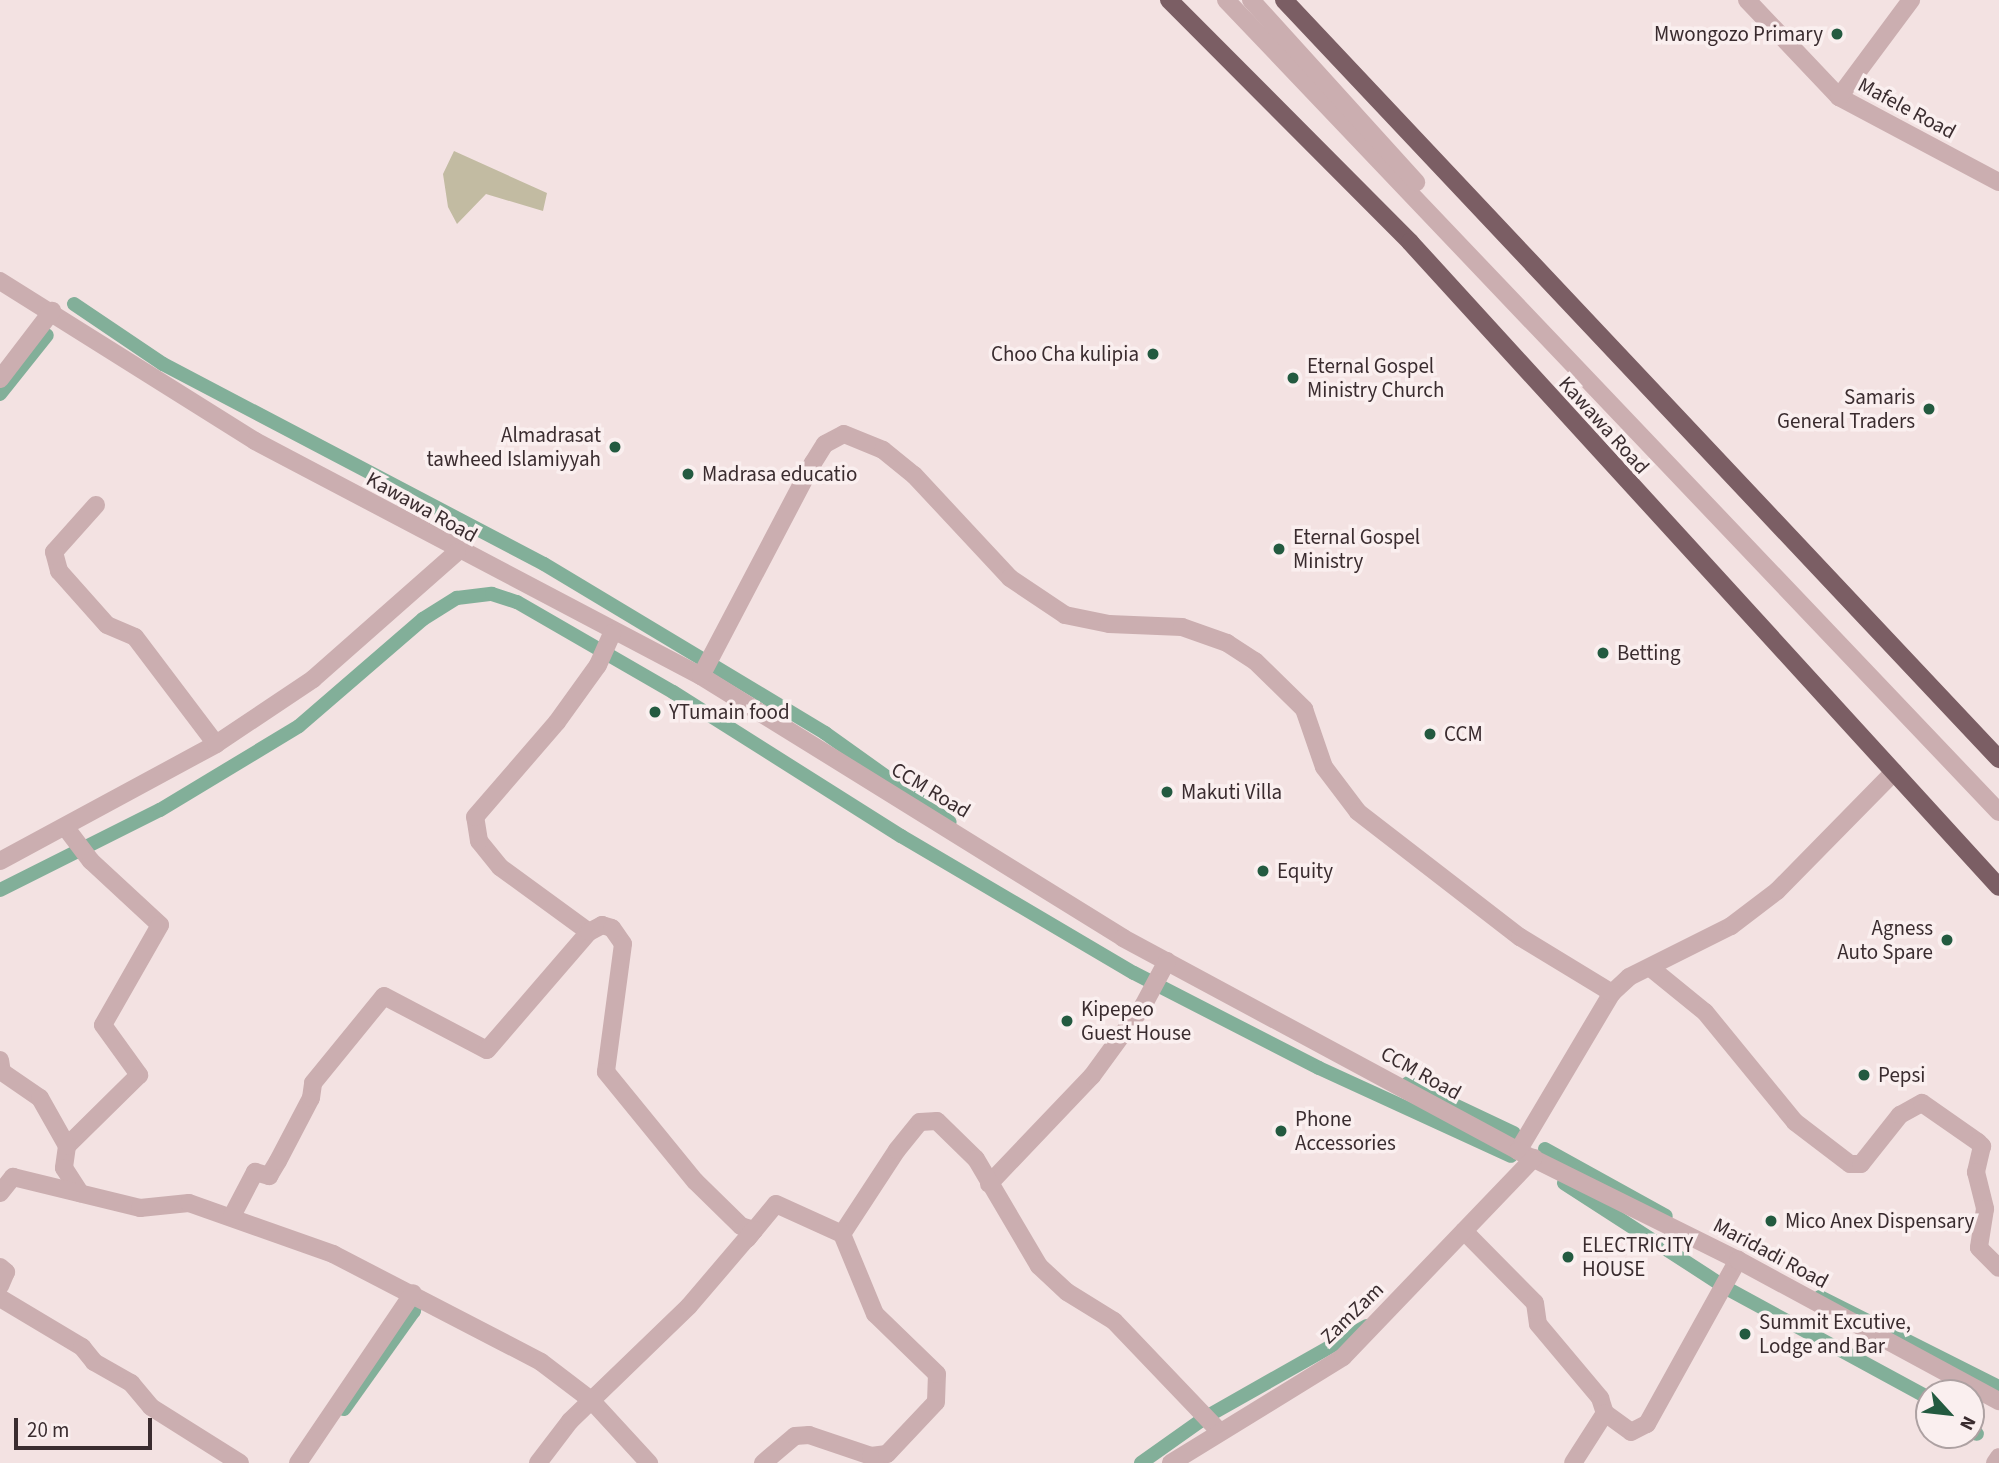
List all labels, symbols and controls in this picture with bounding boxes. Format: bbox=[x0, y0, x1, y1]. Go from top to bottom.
place label: Mwongozo Primary bbox=[1654, 21, 1823, 47]
marker: Mwongozo Primary bbox=[1829, 26, 1845, 42]
street label: Mafele Road bbox=[1854, 72, 1960, 144]
place label: Choo Cha kulipia bbox=[991, 341, 1139, 367]
marker: Choo Cha kulipia bbox=[1145, 346, 1161, 362]
place label: Eternal Gospel Ministry Church bbox=[1307, 353, 1444, 403]
marker: Eternal Gospel Ministry Church bbox=[1285, 370, 1301, 386]
street label: Kawawa Road bbox=[1553, 371, 1655, 479]
place label: Samaris General Traders bbox=[1777, 384, 1915, 434]
marker: Samaris General Traders bbox=[1921, 401, 1937, 417]
place label: Almadrasat tawheed Islamiyyah bbox=[427, 422, 601, 472]
marker: Almadrasat tawheed Islamiyyah bbox=[607, 439, 623, 455]
place label: Madrasa educatio bbox=[702, 461, 857, 487]
street label: Kawawa Road bbox=[362, 466, 482, 548]
marker: Madrasa educatio bbox=[680, 466, 696, 482]
place label: Eternal Gospel Ministry bbox=[1293, 524, 1420, 574]
marker: Eternal Gospel Ministry bbox=[1271, 541, 1287, 557]
place label: Betting bbox=[1617, 640, 1681, 666]
marker: Betting bbox=[1595, 645, 1611, 661]
place label: YTumain food bbox=[669, 699, 790, 725]
marker: YTumain food bbox=[647, 704, 663, 720]
place label: CCM bbox=[1444, 721, 1483, 747]
marker: CCM bbox=[1422, 726, 1438, 742]
street label: CCM Road bbox=[887, 757, 975, 823]
place label: Makuti Villa bbox=[1181, 779, 1282, 805]
marker: Makuti Villa bbox=[1159, 784, 1175, 800]
place label: Equity bbox=[1277, 858, 1333, 884]
marker: Equity bbox=[1255, 863, 1271, 879]
place label: Agness Auto Spare bbox=[1837, 915, 1933, 965]
marker: Agness Auto Spare bbox=[1939, 932, 1955, 948]
place label: Kipepeo Guest House bbox=[1081, 996, 1191, 1046]
marker: Kipepeo Guest House bbox=[1059, 1013, 1075, 1029]
street label: CCM Road bbox=[1376, 1041, 1466, 1105]
place label: Pepsi bbox=[1878, 1062, 1925, 1088]
marker: Pepsi bbox=[1856, 1067, 1872, 1083]
place label: Phone Accessories bbox=[1295, 1106, 1396, 1156]
marker: Phone Accessories bbox=[1273, 1123, 1289, 1139]
place label: Mico Anex Dispensary bbox=[1785, 1208, 1974, 1234]
street label: Maridadi Road bbox=[1709, 1212, 1833, 1294]
marker: Mico Anex Dispensary bbox=[1763, 1213, 1779, 1229]
place label: ELECTRICITY HOUSE bbox=[1582, 1232, 1693, 1282]
marker: ELECTRICITY HOUSE bbox=[1560, 1249, 1576, 1265]
street label: ZamZam bbox=[1315, 1277, 1389, 1349]
place label: Summit Excutive, Lodge and Bar bbox=[1759, 1309, 1911, 1359]
marker: Summit Excutive, Lodge and Bar bbox=[1737, 1326, 1753, 1342]
north arrow bbox=[1915, 1379, 1985, 1449]
scale bar bbox=[18, 1404, 156, 1448]
text: N bbox=[1952, 1411, 1982, 1435]
text: 20 m bbox=[27, 1415, 69, 1445]

